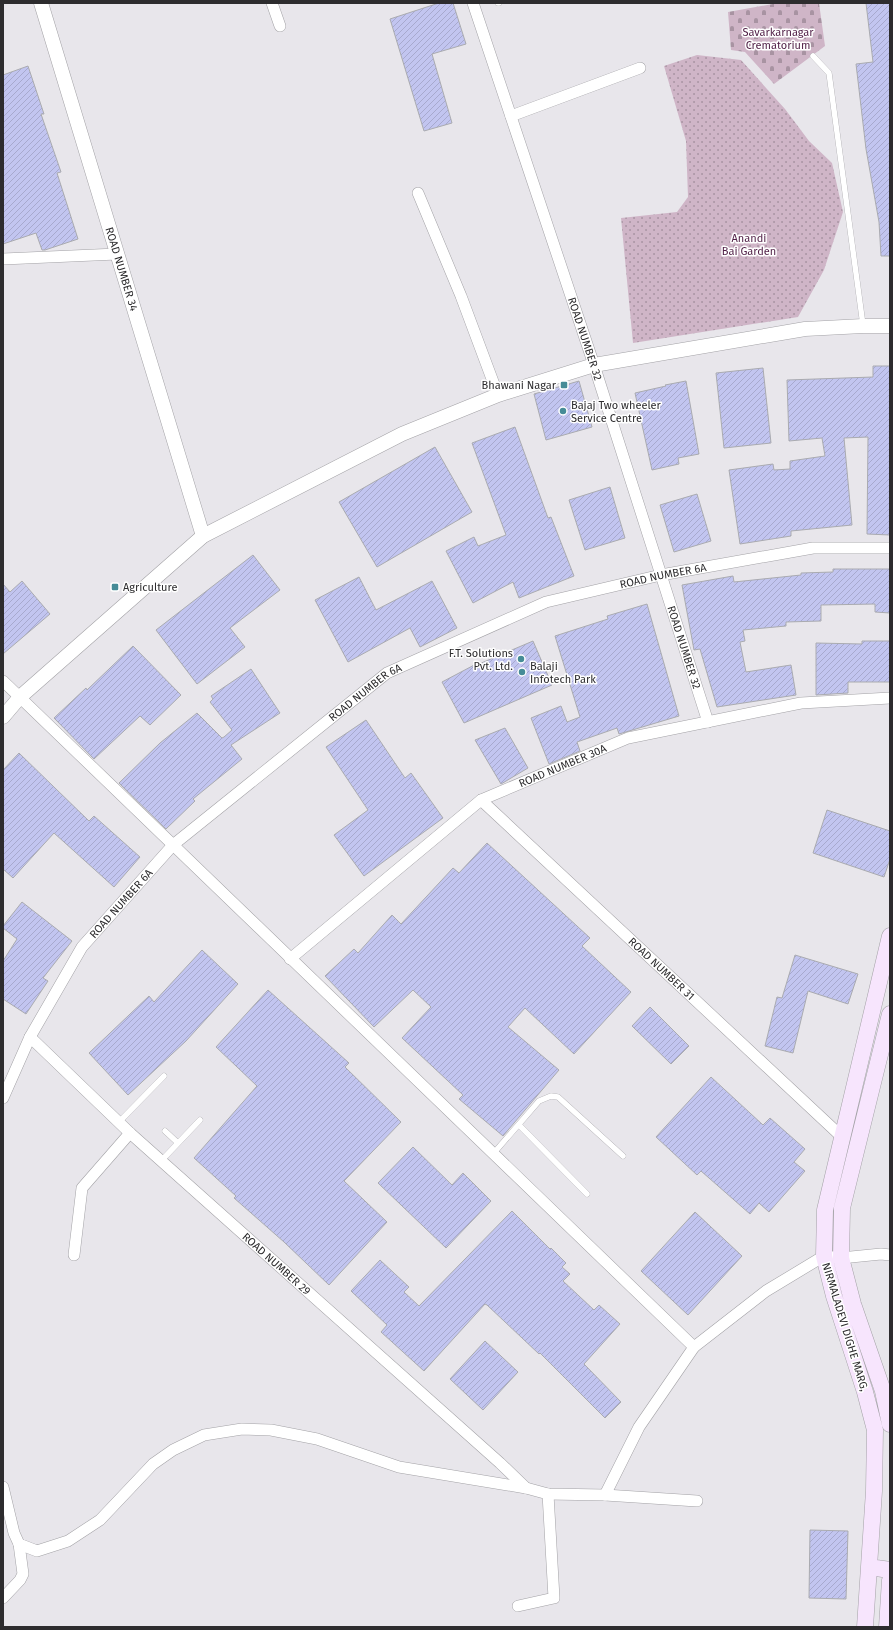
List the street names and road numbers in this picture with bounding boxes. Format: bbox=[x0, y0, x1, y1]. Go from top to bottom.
street label: ROAD NUMBER 34 bbox=[103, 225, 141, 313]
street label: ROAD NUMBER 32 bbox=[565, 296, 605, 382]
street label: ROAD NUMBER 6A bbox=[618, 560, 708, 591]
street label: ROAD NUMBER 32 bbox=[665, 604, 704, 691]
street label: ROAD NUMBER 6A bbox=[326, 661, 404, 724]
street label: ROAD NUMBER 30A bbox=[517, 741, 609, 790]
street label: ROAD NUMBER 6A bbox=[87, 866, 155, 941]
street label: ROAD NUMBER 31 bbox=[626, 934, 697, 1003]
street label: ROAD NUMBER 29 bbox=[240, 1230, 314, 1298]
street label: NIRMALADEVI DIGHE MARG, bbox=[819, 1261, 871, 1393]

